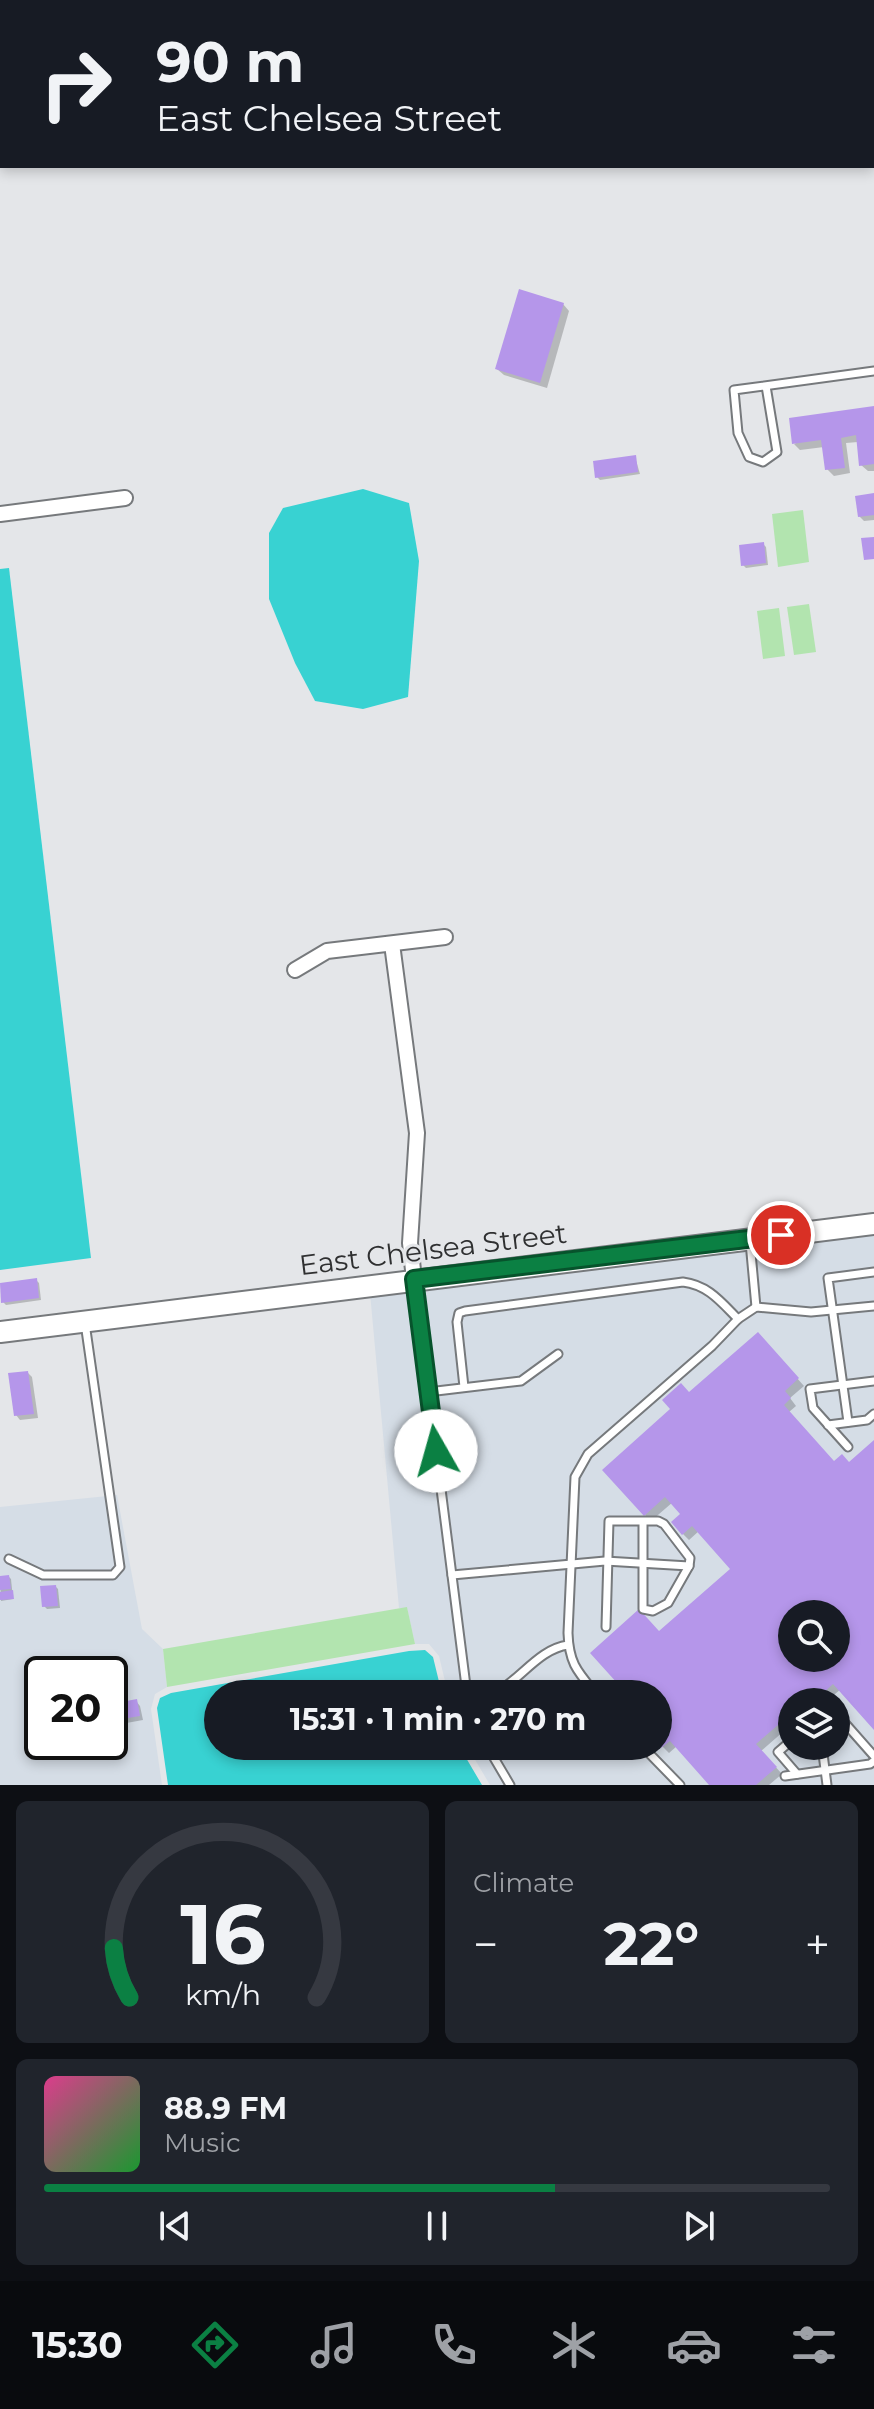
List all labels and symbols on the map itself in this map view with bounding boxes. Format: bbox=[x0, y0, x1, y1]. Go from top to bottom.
pin bbox=[747, 1201, 815, 1269]
street label: East Chelsea Street bbox=[297, 1216, 569, 1282]
position arrow bbox=[394, 1409, 478, 1493]
speed limit sign: 20 bbox=[24, 1656, 128, 1760]

